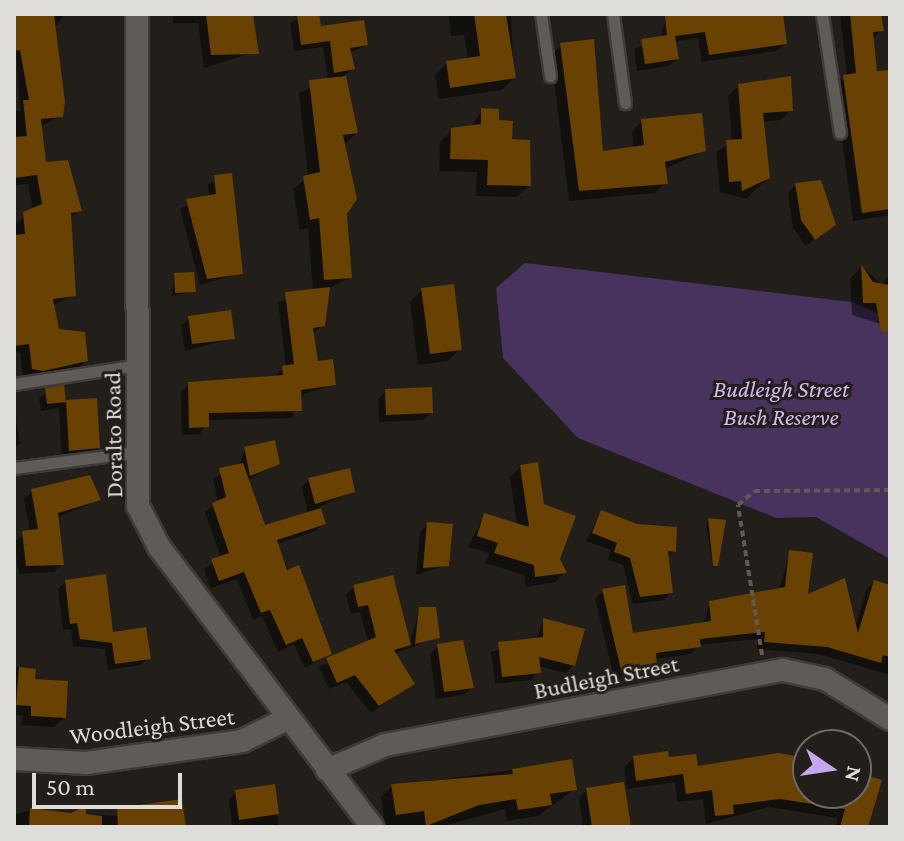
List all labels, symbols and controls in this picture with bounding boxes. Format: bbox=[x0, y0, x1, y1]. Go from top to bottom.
street label: Doralto Road bbox=[98, 372, 128, 498]
park label: Budleigh Street Bush Reserve bbox=[713, 375, 849, 431]
street label: Budleigh Street bbox=[531, 649, 681, 705]
street label: Woodleigh Street bbox=[68, 702, 236, 750]
north arrow bbox=[792, 729, 872, 809]
scale bar bbox=[36, 757, 186, 807]
text: N bbox=[840, 764, 868, 784]
text: 50 m bbox=[46, 773, 95, 800]

